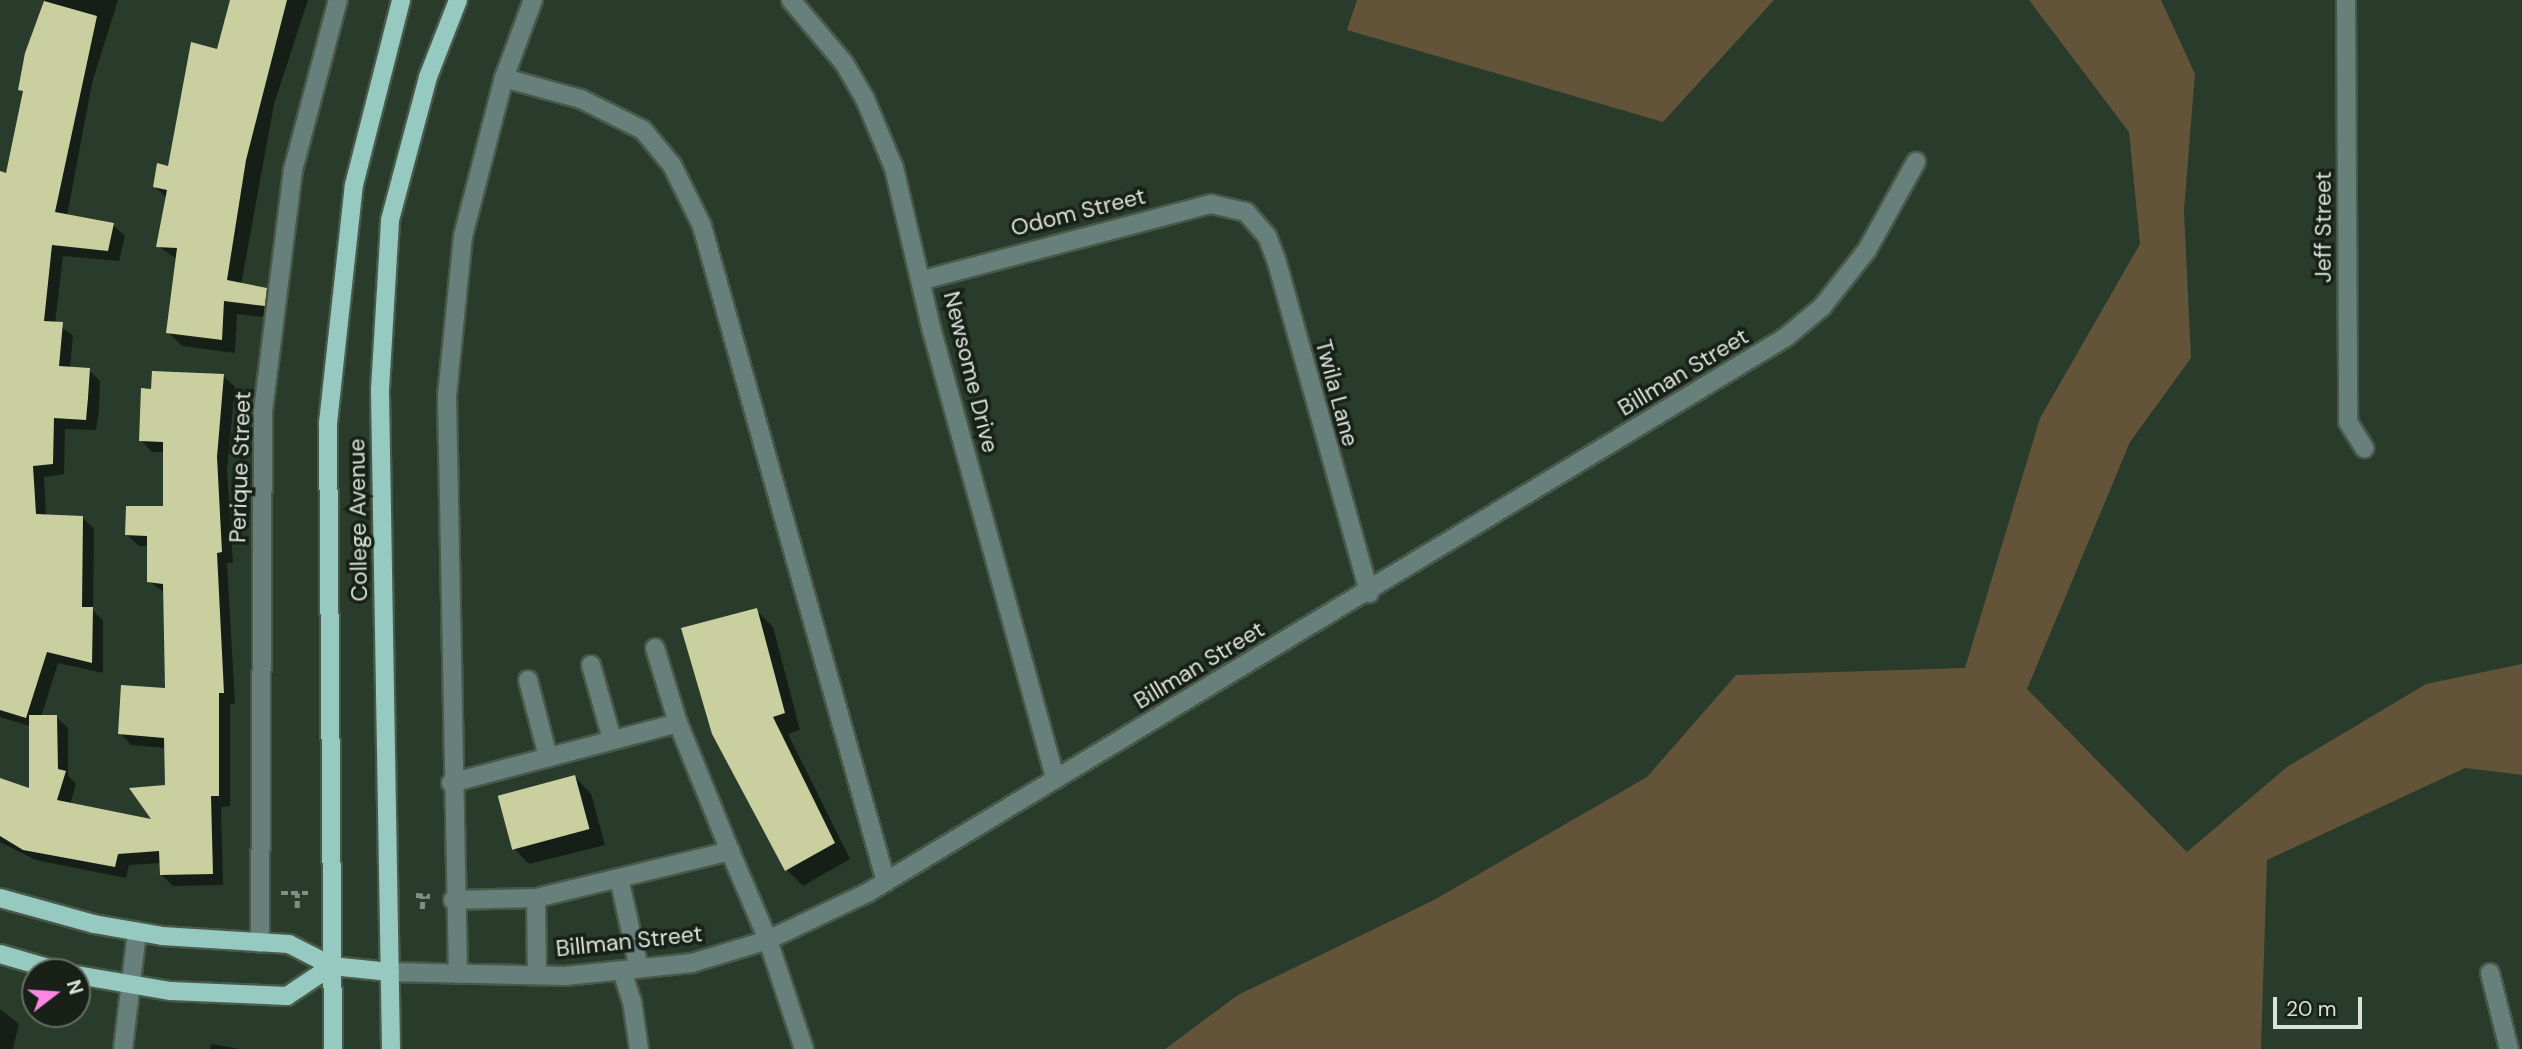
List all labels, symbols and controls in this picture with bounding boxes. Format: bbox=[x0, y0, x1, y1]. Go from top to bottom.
street label: Jeff Street bbox=[2309, 171, 2337, 283]
street label: Odom Street bbox=[1008, 182, 1148, 242]
street label: Newsome Drive bbox=[938, 288, 1004, 456]
street label: Billman Street bbox=[1613, 322, 1753, 422]
street label: Twila Lane bbox=[1310, 337, 1364, 449]
street label: Perique Street bbox=[224, 391, 256, 543]
street label: College Avenue bbox=[343, 438, 373, 602]
street label: Billman Street bbox=[1129, 615, 1269, 715]
street label: Billman Street bbox=[554, 920, 704, 962]
north arrow bbox=[21, 958, 91, 1028]
text: N bbox=[61, 977, 89, 998]
scale bar bbox=[2277, 982, 2366, 1026]
text: 20 m bbox=[2286, 995, 2337, 1023]

